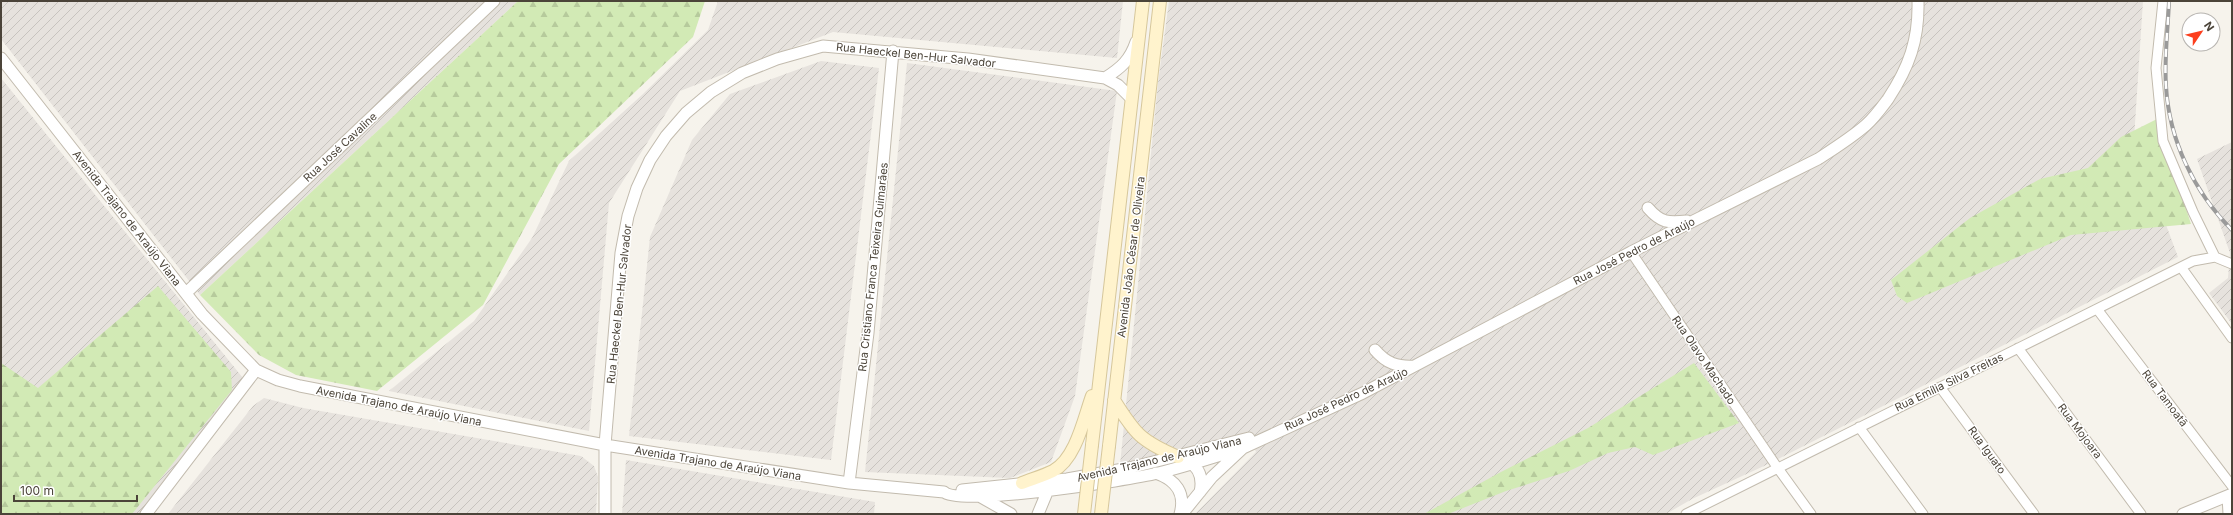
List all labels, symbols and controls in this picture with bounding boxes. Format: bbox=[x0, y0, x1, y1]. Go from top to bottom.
north arrow bbox=[2181, 12, 2221, 52]
text: N bbox=[2201, 19, 2217, 34]
street label: Rua Haeckel Ben-Hur Salvador bbox=[835, 40, 997, 70]
street label: Rua José Cavaline bbox=[300, 109, 380, 185]
street label: Avenida Trajano de Araújo Viana bbox=[70, 147, 184, 289]
street label: Rua Cristiano Franca Teixeira Guimarães bbox=[855, 162, 891, 372]
street label: Avenida João César de Oliveira bbox=[1114, 176, 1148, 338]
street label: Rua José Pedro de Araújo bbox=[1571, 214, 1698, 288]
street label: Rua Haeckel Ben-Hur Salvador bbox=[604, 223, 634, 385]
street label: Rua Olavo Machado bbox=[1669, 313, 1739, 407]
street label: Rua Emília Silva Freitas bbox=[1892, 350, 2006, 414]
street label: Rua José Pedro de Araújo bbox=[1282, 364, 1410, 434]
street label: Rua Tamoatã bbox=[2139, 367, 2191, 429]
street label: Avenida Trajano de Araújo Viana bbox=[315, 383, 483, 429]
street label: Rua Mojoara bbox=[2055, 401, 2105, 461]
street label: Rua Iguato bbox=[1965, 424, 2009, 477]
street label: Avenida Trajano de Araújo Viana bbox=[1075, 433, 1243, 485]
street label: Avenida Trajano de Araújo Viana bbox=[634, 443, 802, 483]
scale bar bbox=[14, 477, 137, 503]
text: 100 m bbox=[20, 483, 54, 498]

